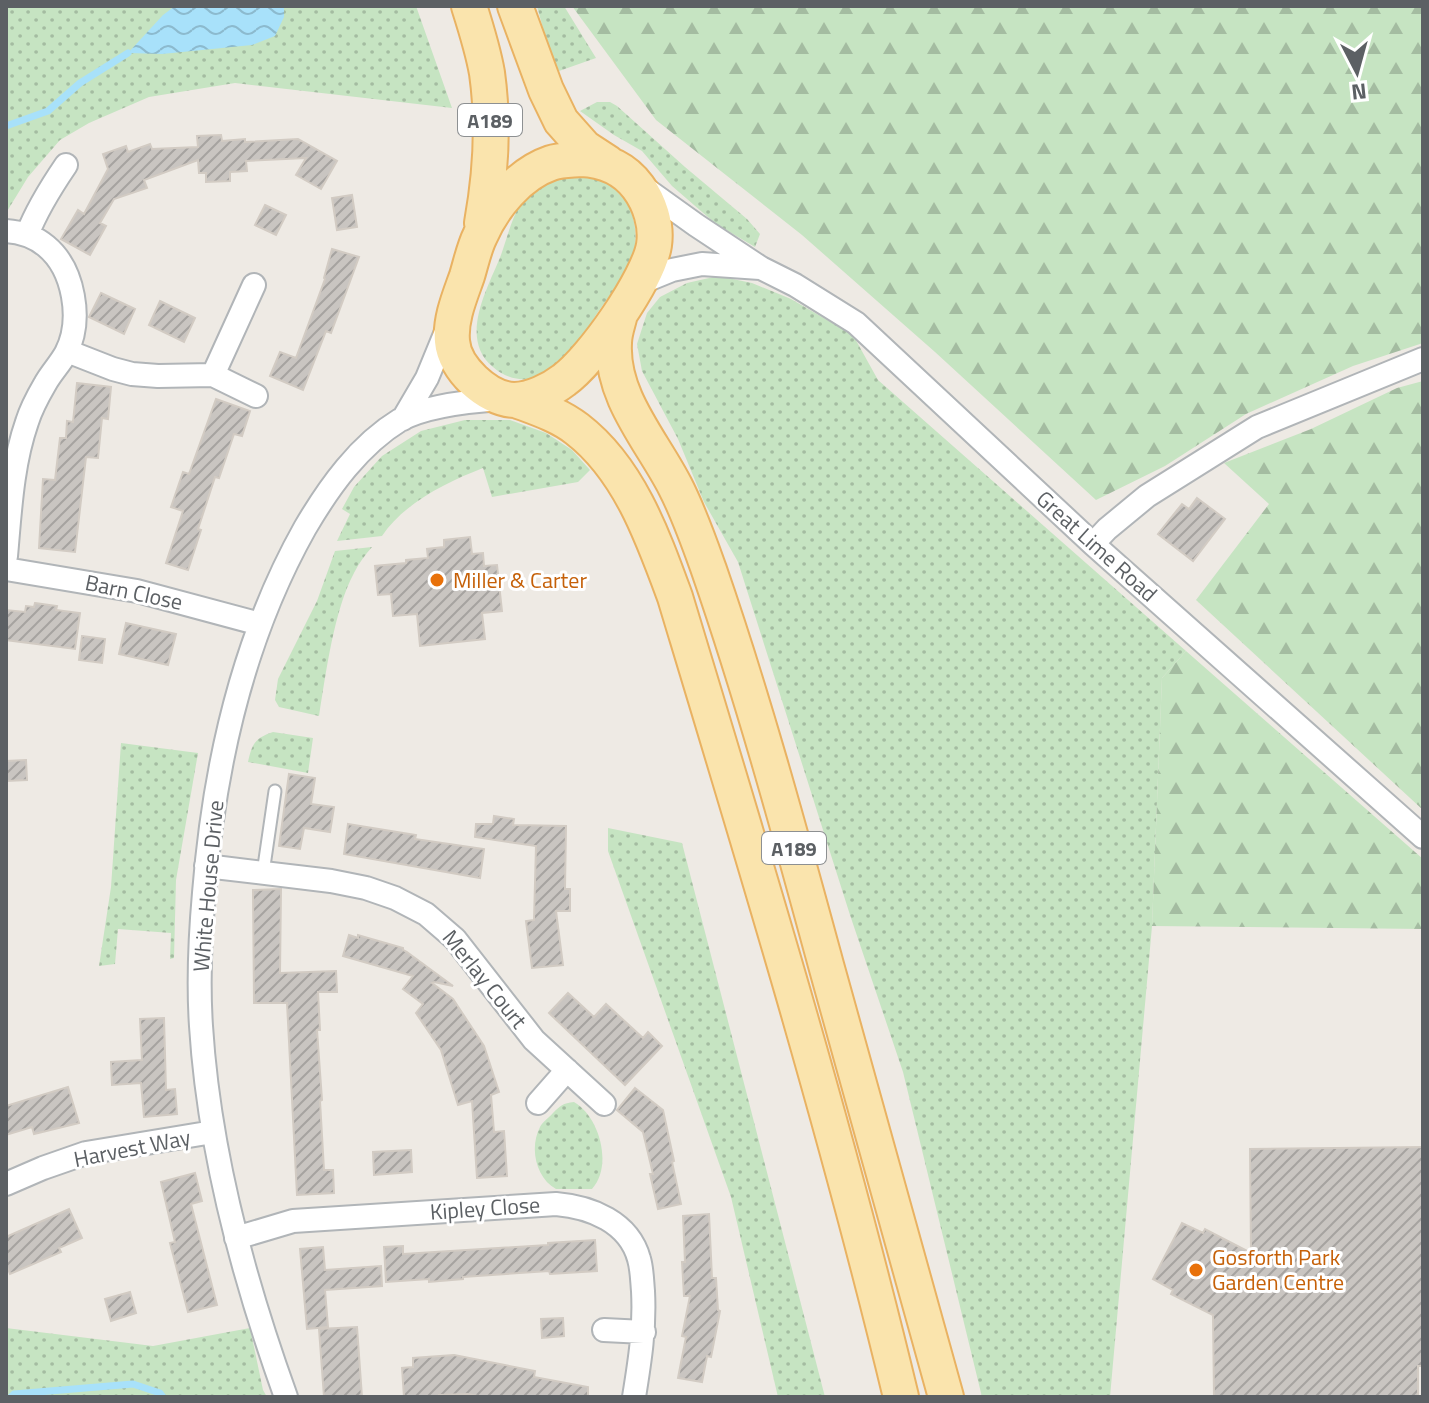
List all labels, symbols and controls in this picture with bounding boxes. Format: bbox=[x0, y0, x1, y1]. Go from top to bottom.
north arrow bbox=[1317, 32, 1397, 112]
text: N bbox=[1350, 74, 1368, 110]
road number: A189 bbox=[458, 104, 522, 136]
street label: Great Lime Road bbox=[1029, 482, 1165, 610]
place label: Miller & Carter bbox=[453, 563, 587, 597]
street label: Barn Close bbox=[82, 565, 186, 619]
marker: Miller & Carter bbox=[428, 571, 446, 589]
street label: White House Drive bbox=[184, 799, 232, 973]
road number: A189 bbox=[762, 832, 826, 864]
street label: Merlay Court bbox=[434, 922, 536, 1036]
street label: Harvest Way bbox=[71, 1120, 194, 1176]
street label: Kipley Close bbox=[429, 1187, 541, 1229]
place label: Gosforth Park Garden Centre bbox=[1212, 1240, 1344, 1299]
marker: Gosforth Park Garden Centre bbox=[1187, 1261, 1205, 1279]

